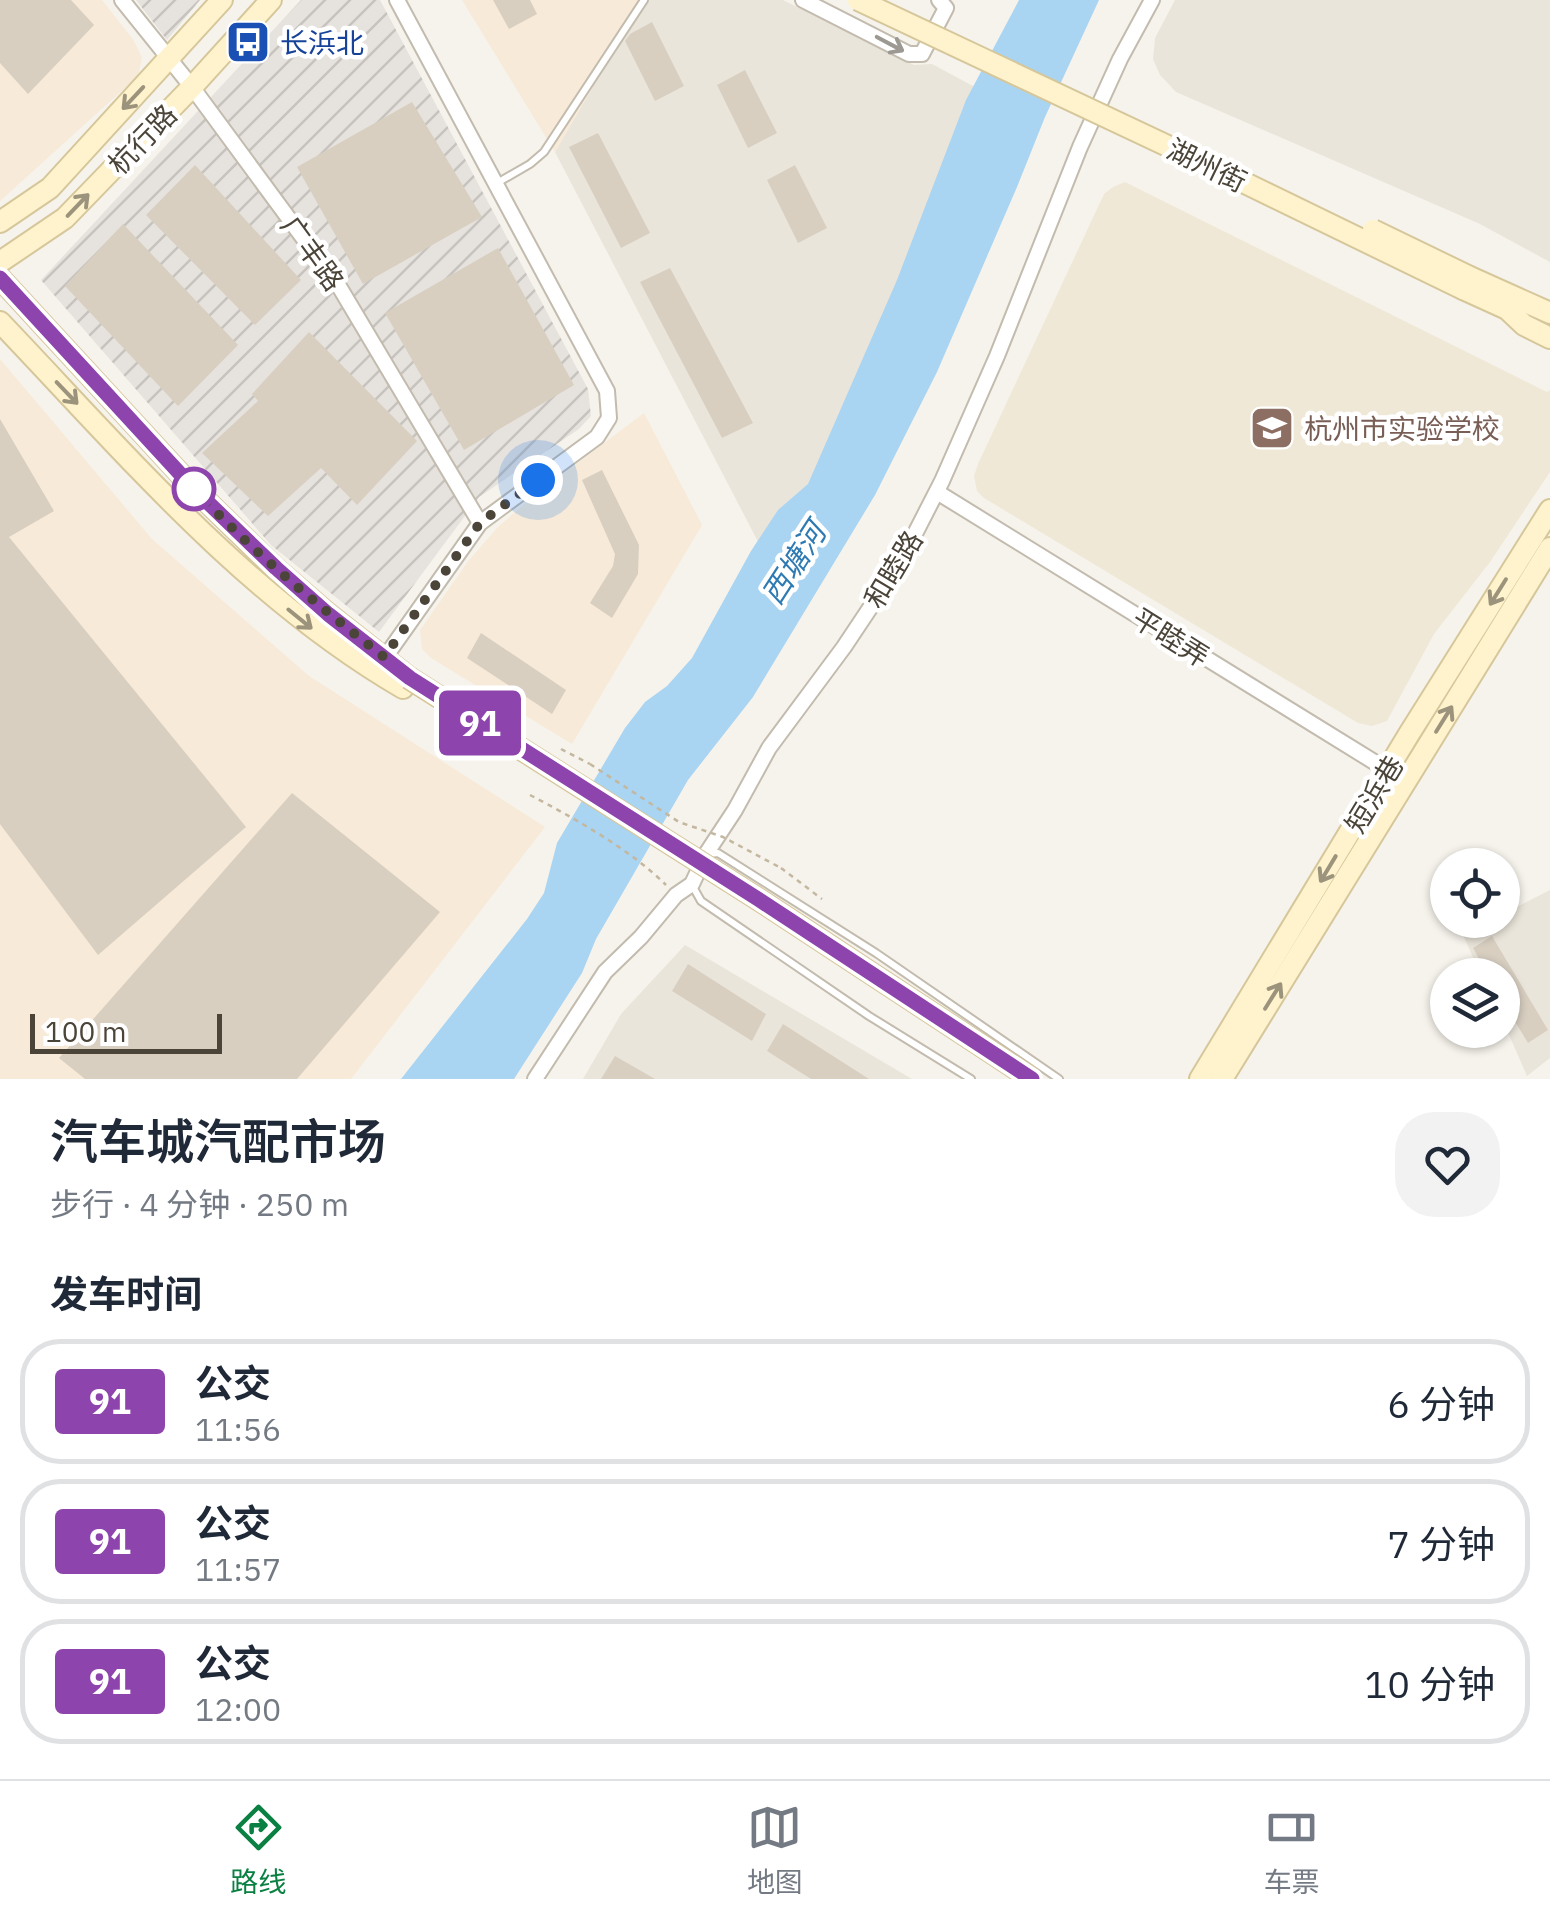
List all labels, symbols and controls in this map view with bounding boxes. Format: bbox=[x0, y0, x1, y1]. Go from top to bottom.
bus stop icon: 长浜北 bbox=[225, 19, 271, 65]
place label: 长浜北 bbox=[280, 24, 364, 61]
one-way arrow bbox=[874, 35, 904, 54]
one-way arrow bbox=[122, 85, 145, 110]
street label: 杭行路 bbox=[100, 96, 184, 182]
street label: 湖州街 bbox=[1161, 130, 1253, 200]
one-way arrow bbox=[66, 193, 90, 217]
street label: 广丰路 bbox=[273, 208, 353, 298]
one-way arrow bbox=[55, 380, 79, 404]
school or university icon: 杭州市实验学校 bbox=[1249, 405, 1295, 451]
place label: 杭州市实验学校 bbox=[1304, 410, 1500, 447]
your location bbox=[513, 455, 563, 505]
unlabelled marker bbox=[173, 468, 215, 510]
water label: 西塘河 bbox=[752, 510, 837, 611]
street label: 和睦路 bbox=[856, 523, 930, 615]
one-way arrow bbox=[1488, 577, 1509, 606]
street label: 平睦弄 bbox=[1126, 599, 1216, 675]
one-way arrow bbox=[287, 608, 313, 630]
line badge: 91 bbox=[435, 690, 525, 756]
text: 91 bbox=[459, 700, 501, 746]
one-way arrow bbox=[1433, 705, 1454, 734]
street label: 短浜巷 bbox=[1337, 748, 1411, 840]
map controls bbox=[1430, 848, 1520, 1048]
button: locate bbox=[1430, 848, 1520, 938]
one-way arrow bbox=[1318, 854, 1338, 883]
button: layers bbox=[1430, 958, 1520, 1048]
one-way arrow bbox=[1263, 982, 1283, 1011]
scale bar bbox=[30, 1009, 222, 1054]
text: 100 m bbox=[45, 1013, 126, 1050]
text: 汽车城汽配市场 bbox=[50, 1110, 386, 1172]
button: heart bbox=[1395, 1112, 1500, 1217]
text: 步行 · 4 分钟 · 250 m bbox=[50, 1183, 349, 1225]
text: 发车时间 bbox=[50, 1269, 202, 1318]
text: 公交 bbox=[195, 1358, 271, 1407]
text: 91 bbox=[89, 1378, 131, 1424]
text: 6 分钟 bbox=[1387, 1379, 1495, 1428]
text: 11:56 bbox=[195, 1408, 281, 1450]
text: 公交 bbox=[195, 1498, 271, 1547]
text: 91 bbox=[89, 1518, 131, 1564]
text: 7 分钟 bbox=[1387, 1519, 1495, 1568]
text: 11:57 bbox=[195, 1548, 281, 1590]
text: 公交 bbox=[195, 1638, 271, 1687]
text: 91 bbox=[89, 1658, 131, 1704]
text: 10 分钟 bbox=[1364, 1659, 1495, 1708]
text: 12:00 bbox=[195, 1688, 281, 1730]
tab: 路线 bbox=[230, 1800, 286, 1900]
tab: 地图 bbox=[747, 1800, 803, 1900]
tab: 车票 bbox=[1264, 1800, 1320, 1900]

